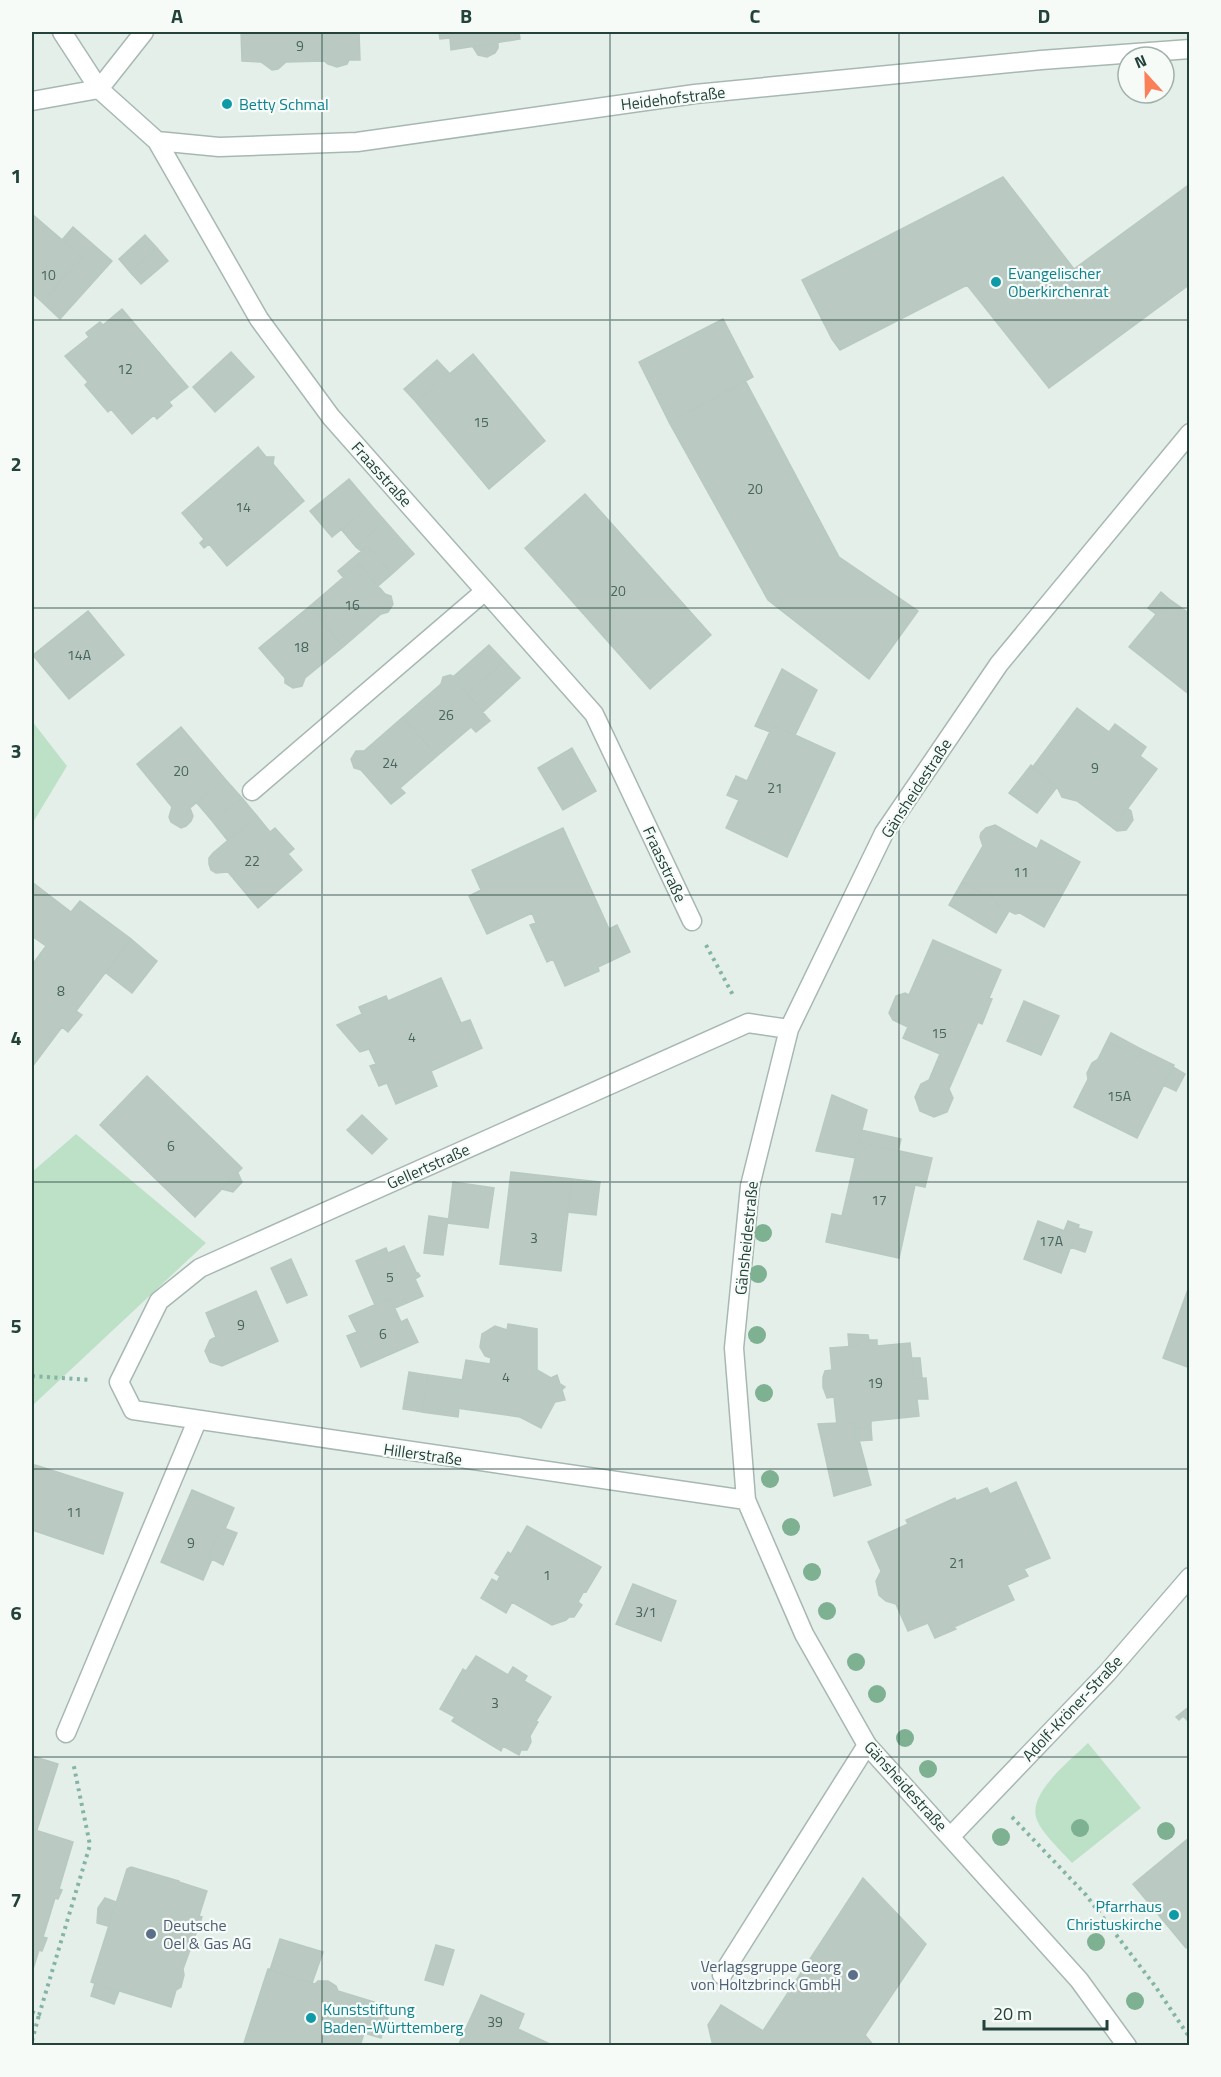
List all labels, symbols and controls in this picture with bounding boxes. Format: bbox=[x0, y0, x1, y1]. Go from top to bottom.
text: A bbox=[171, 0, 183, 31]
text: B bbox=[460, 0, 472, 31]
text: C bbox=[750, 0, 761, 31]
text: D bbox=[1038, 0, 1050, 31]
house number: 9 bbox=[296, 35, 304, 56]
north arrow bbox=[1116, 45, 1176, 105]
text: N bbox=[1131, 48, 1150, 74]
street label: Heidehofstraße bbox=[619, 80, 727, 116]
place label: Betty Schmal bbox=[239, 92, 329, 116]
marker: Betty Schmal bbox=[220, 97, 234, 111]
text: 1 bbox=[10, 160, 22, 191]
place label: Evangelischer Oberkirchenrat bbox=[1008, 261, 1109, 303]
house number: 10 bbox=[40, 264, 56, 285]
marker: Evangelischer Oberkirchenrat bbox=[989, 275, 1003, 289]
house number: 12 bbox=[117, 358, 133, 379]
house number: 15 bbox=[473, 411, 489, 432]
street label: Fraasstraße bbox=[346, 436, 418, 512]
text: 2 bbox=[10, 448, 22, 479]
house number: 20 bbox=[747, 478, 763, 499]
house number: 14 bbox=[235, 496, 251, 517]
house number: 20 bbox=[610, 580, 626, 601]
house number: 16 bbox=[344, 594, 360, 615]
house number: 18 bbox=[293, 636, 309, 657]
house number: 14A bbox=[67, 644, 92, 665]
house number: 26 bbox=[438, 704, 454, 725]
street label: Gänsheidestraße bbox=[875, 733, 957, 843]
text: 3 bbox=[10, 735, 22, 766]
house number: 24 bbox=[382, 752, 398, 773]
house number: 9 bbox=[1091, 757, 1099, 778]
house number: 20 bbox=[173, 760, 189, 781]
house number: 21 bbox=[767, 777, 783, 798]
street label: Fraasstraße bbox=[637, 822, 693, 906]
house number: 22 bbox=[244, 850, 260, 871]
house number: 11 bbox=[1013, 861, 1029, 882]
house number: 8 bbox=[57, 980, 65, 1001]
text: 4 bbox=[10, 1022, 22, 1053]
house number: 15 bbox=[931, 1022, 947, 1043]
house number: 4 bbox=[408, 1026, 416, 1047]
house number: 15A bbox=[1107, 1085, 1132, 1106]
house number: 6 bbox=[167, 1135, 175, 1156]
street label: Gellertstraße bbox=[383, 1137, 473, 1195]
street label: Gänsheidestraße bbox=[728, 1180, 764, 1296]
house number: 17 bbox=[871, 1189, 887, 1210]
house number: 3 bbox=[530, 1227, 538, 1248]
house number: 17A bbox=[1039, 1230, 1064, 1251]
house number: 5 bbox=[386, 1266, 394, 1287]
text: 5 bbox=[10, 1310, 22, 1341]
house number: 9 bbox=[237, 1314, 245, 1335]
house number: 6 bbox=[379, 1323, 387, 1344]
house number: 4 bbox=[502, 1366, 510, 1387]
house number: 19 bbox=[867, 1372, 883, 1393]
street label: Hillerstraße bbox=[382, 1437, 464, 1471]
house number: 11 bbox=[66, 1501, 82, 1522]
house number: 9 bbox=[187, 1532, 195, 1553]
house number: 21 bbox=[949, 1552, 965, 1573]
house number: 1 bbox=[543, 1564, 551, 1585]
text: 6 bbox=[10, 1597, 22, 1628]
house number: 3/1 bbox=[635, 1601, 657, 1622]
street label: Adolf-Kröner-Straße bbox=[1016, 1650, 1128, 1766]
house number: 3 bbox=[491, 1692, 499, 1713]
street label: Gänsheidestraße bbox=[859, 1735, 953, 1837]
text: 7 bbox=[10, 1884, 22, 1915]
place label: Pfarrhaus Christuskirche bbox=[1066, 1894, 1162, 1936]
marker: Pfarrhaus Christuskirche bbox=[1167, 1908, 1181, 1922]
place label: Deutsche Oel & Gas AG bbox=[163, 1913, 251, 1955]
marker: Deutsche Oel & Gas AG bbox=[144, 1927, 158, 1941]
place label: Verlagsgruppe Georg von Holtzbrinck GmbH bbox=[691, 1954, 841, 1996]
marker: Verlagsgruppe Georg von Holtzbrinck GmbH bbox=[846, 1968, 860, 1982]
scale bar bbox=[984, 1993, 1107, 2031]
place label: Kunststiftung Baden-Württemberg bbox=[323, 1997, 464, 2039]
text: 20 m bbox=[993, 2000, 1032, 2027]
marker: Kunststiftung Baden-Württemberg bbox=[304, 2011, 318, 2025]
house number: 39 bbox=[487, 2011, 503, 2032]

